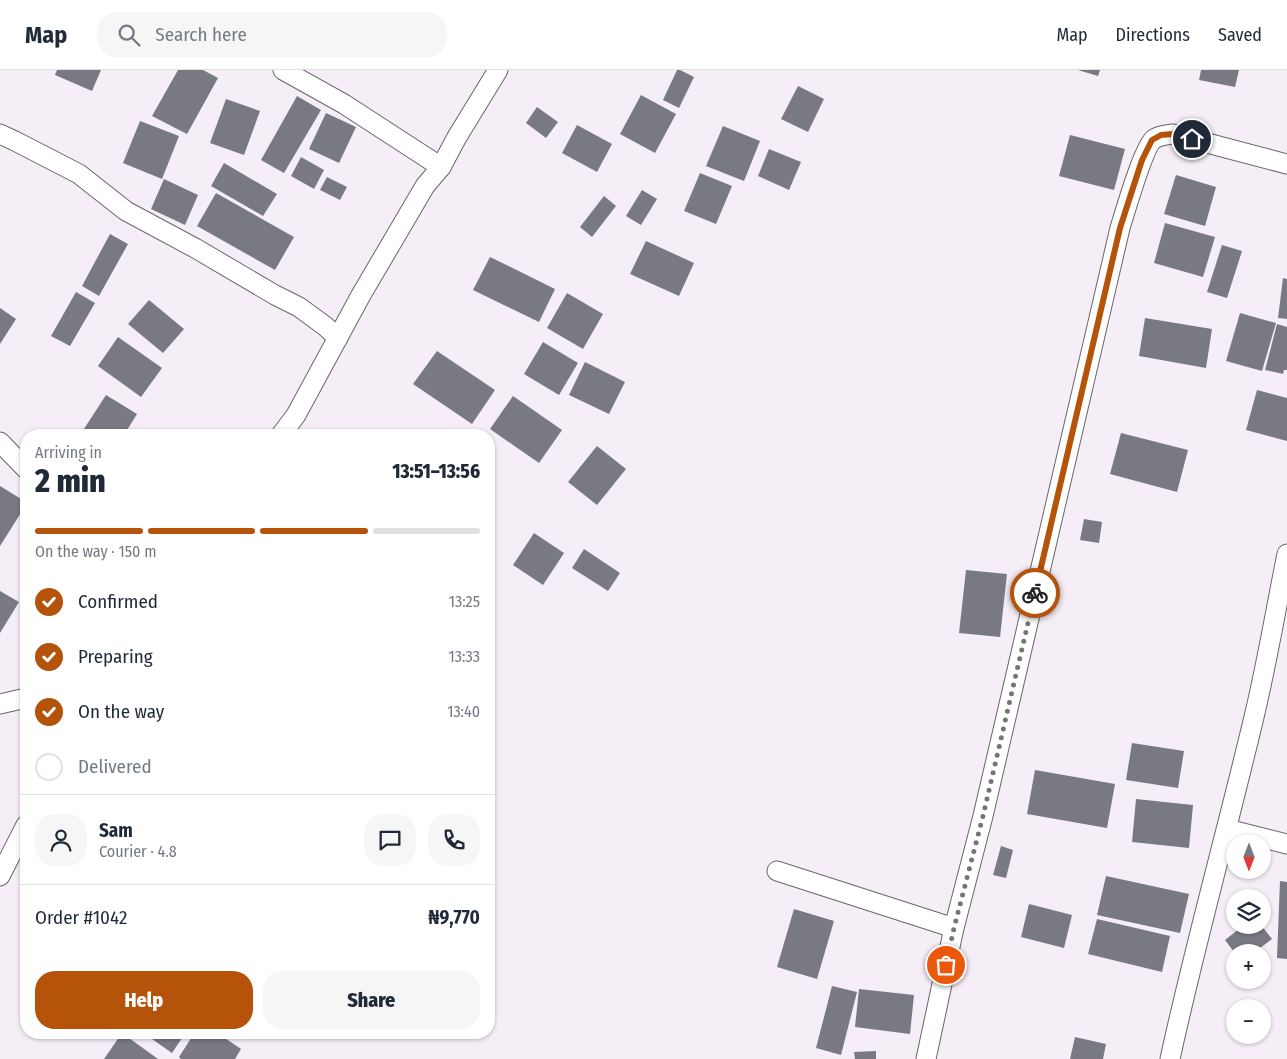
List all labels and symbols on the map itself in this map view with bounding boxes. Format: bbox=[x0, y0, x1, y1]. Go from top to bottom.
pin bbox=[1171, 118, 1213, 160]
courier bbox=[1010, 568, 1060, 618]
north arrow bbox=[1226, 834, 1271, 879]
pin bbox=[925, 944, 967, 986]

